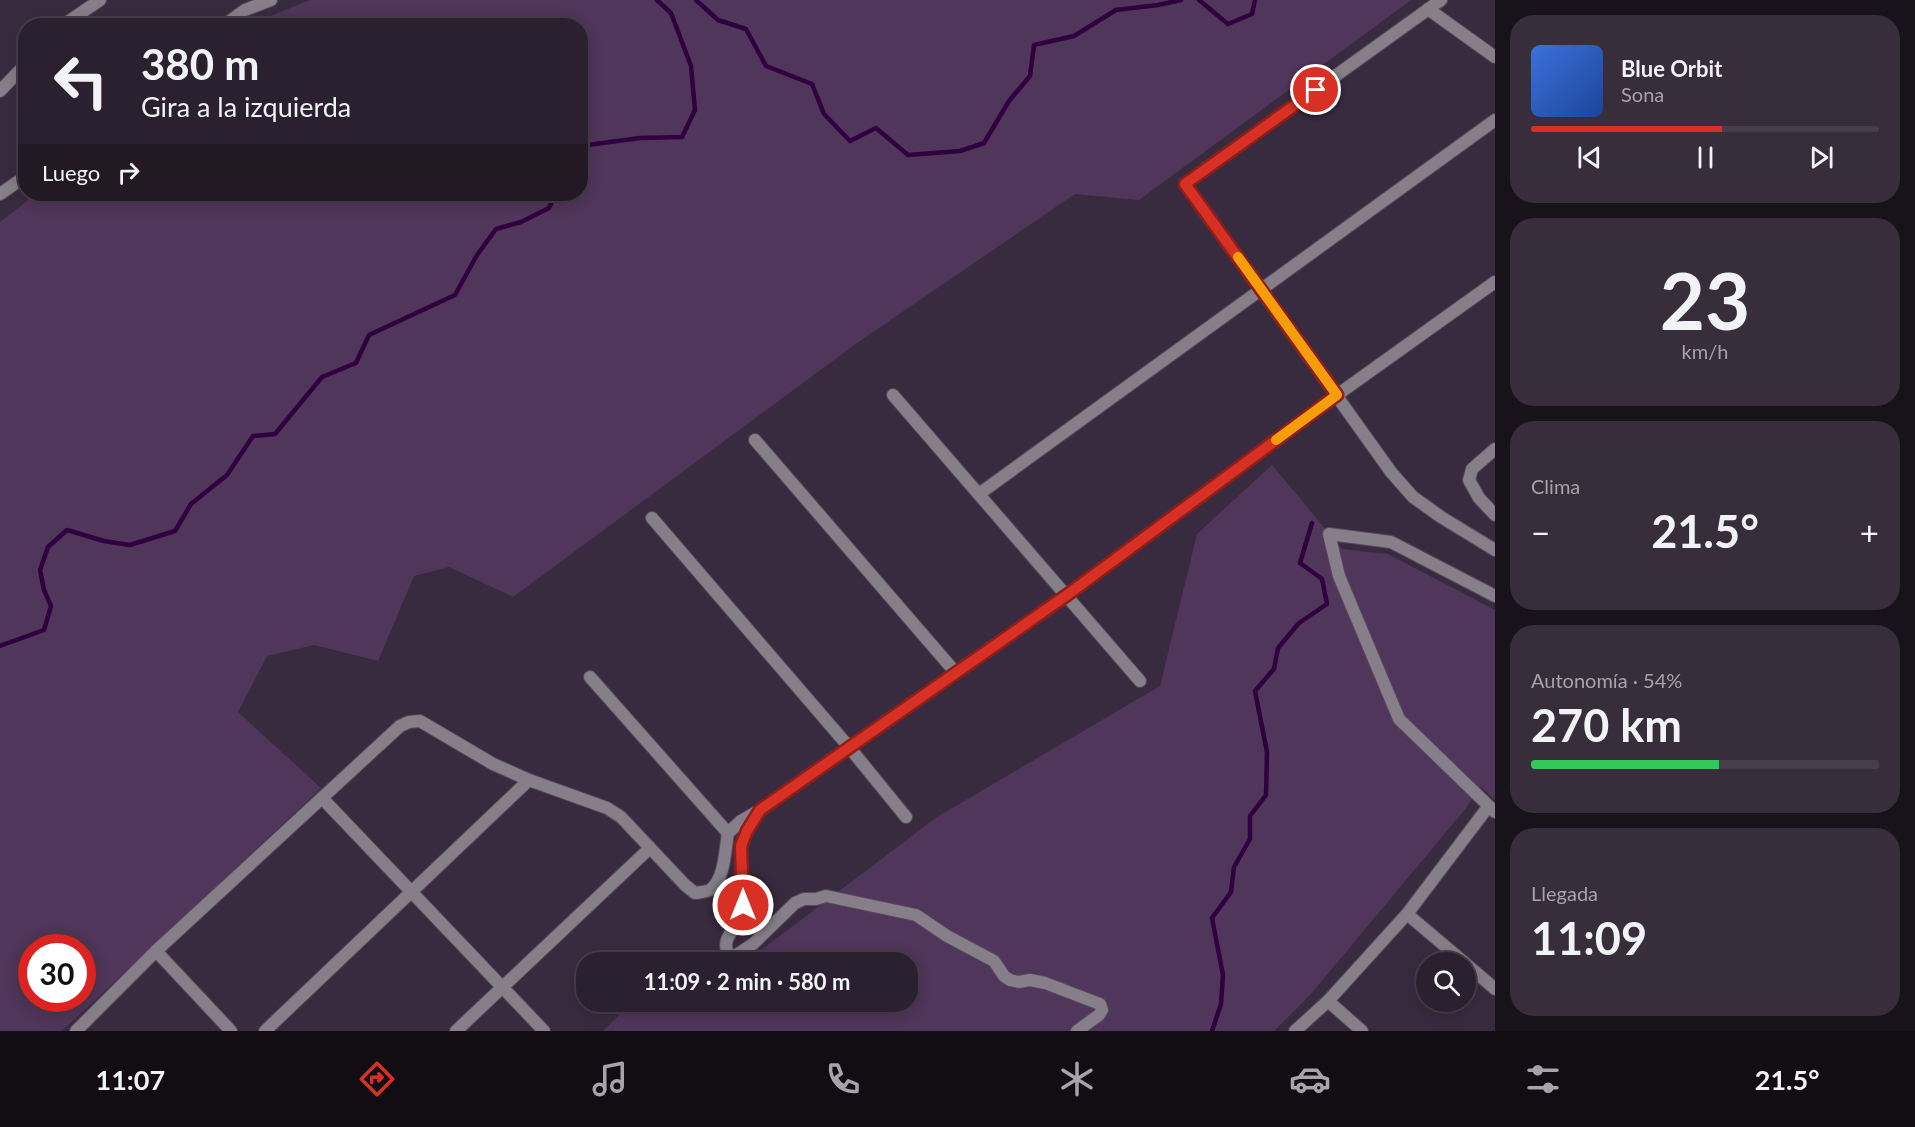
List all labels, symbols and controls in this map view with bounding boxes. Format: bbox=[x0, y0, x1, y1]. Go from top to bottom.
text: 380 m bbox=[141, 39, 259, 89]
icon: left bbox=[42, 42, 120, 120]
text: Blue Orbit bbox=[1621, 55, 1722, 82]
pin bbox=[1290, 64, 1341, 115]
icon: arrive bbox=[1299, 73, 1332, 106]
text: Sona bbox=[1621, 82, 1664, 106]
text: Gira a la izquierda bbox=[141, 90, 351, 123]
icon: previous bbox=[1573, 141, 1606, 174]
icon: pause bbox=[1689, 141, 1722, 174]
icon: next bbox=[1805, 141, 1838, 174]
icon: right bbox=[112, 156, 145, 189]
text: Luego bbox=[42, 159, 100, 186]
text: 23 bbox=[1660, 253, 1750, 347]
text: km/h bbox=[1682, 339, 1728, 363]
text: Clima bbox=[1531, 474, 1580, 498]
text: 21.5° bbox=[1651, 504, 1759, 558]
text: − bbox=[1531, 512, 1550, 552]
text: + bbox=[1860, 512, 1879, 552]
text: Autonomía · 54% bbox=[1531, 668, 1682, 692]
text: 270 km bbox=[1531, 698, 1682, 752]
position arrow bbox=[711, 873, 775, 937]
text: Llegada bbox=[1531, 881, 1598, 905]
text: 11:09 bbox=[1531, 911, 1647, 965]
speed limit sign: 30 bbox=[18, 934, 96, 1012]
map controls bbox=[1416, 952, 1476, 1012]
button: search bbox=[1416, 952, 1476, 1012]
text: 11:09 · 2 min · 580 m bbox=[644, 968, 850, 995]
icon: directions bbox=[356, 1058, 398, 1100]
icon: music bbox=[589, 1058, 631, 1100]
icon: phone bbox=[822, 1058, 864, 1100]
icon: climate bbox=[1056, 1058, 1098, 1100]
icon: car bbox=[1289, 1058, 1331, 1100]
icon: filters bbox=[1522, 1058, 1564, 1100]
text: 11:07 bbox=[96, 1063, 165, 1096]
text: 21.5° bbox=[1755, 1063, 1819, 1096]

